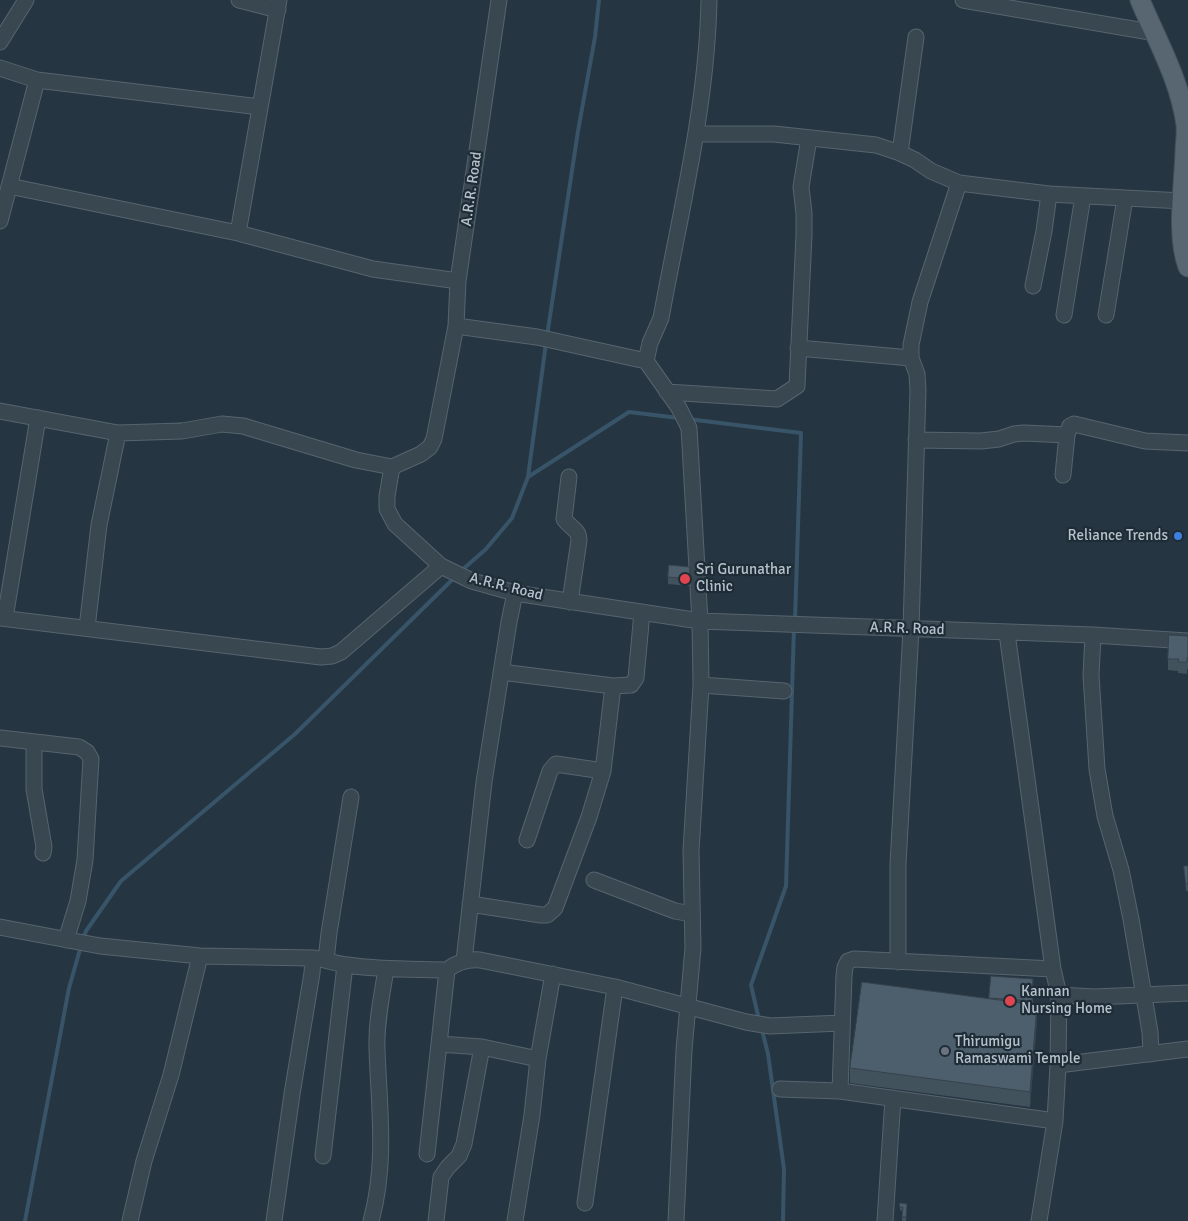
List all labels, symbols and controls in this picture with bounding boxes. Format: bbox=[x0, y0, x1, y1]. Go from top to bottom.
street label: A.R.R. Road bbox=[458, 151, 486, 227]
place label: Reliance Trends bbox=[1068, 527, 1168, 545]
marker: Reliance Trends bbox=[1172, 530, 1184, 542]
place label: Sri Gurunathar Clinic bbox=[696, 561, 791, 596]
street label: A.R.R. Road bbox=[467, 569, 545, 605]
marker: Sri Gurunathar Clinic bbox=[678, 572, 692, 586]
street label: A.R.R. Road bbox=[869, 619, 945, 639]
place label: Kannan Nursing Home bbox=[1021, 983, 1112, 1018]
marker: Kannan Nursing Home bbox=[1003, 994, 1017, 1008]
place label: Thirumigu Ramaswami Temple bbox=[955, 1033, 1081, 1068]
marker: Thirumigu Ramaswami Temple bbox=[939, 1045, 951, 1057]

